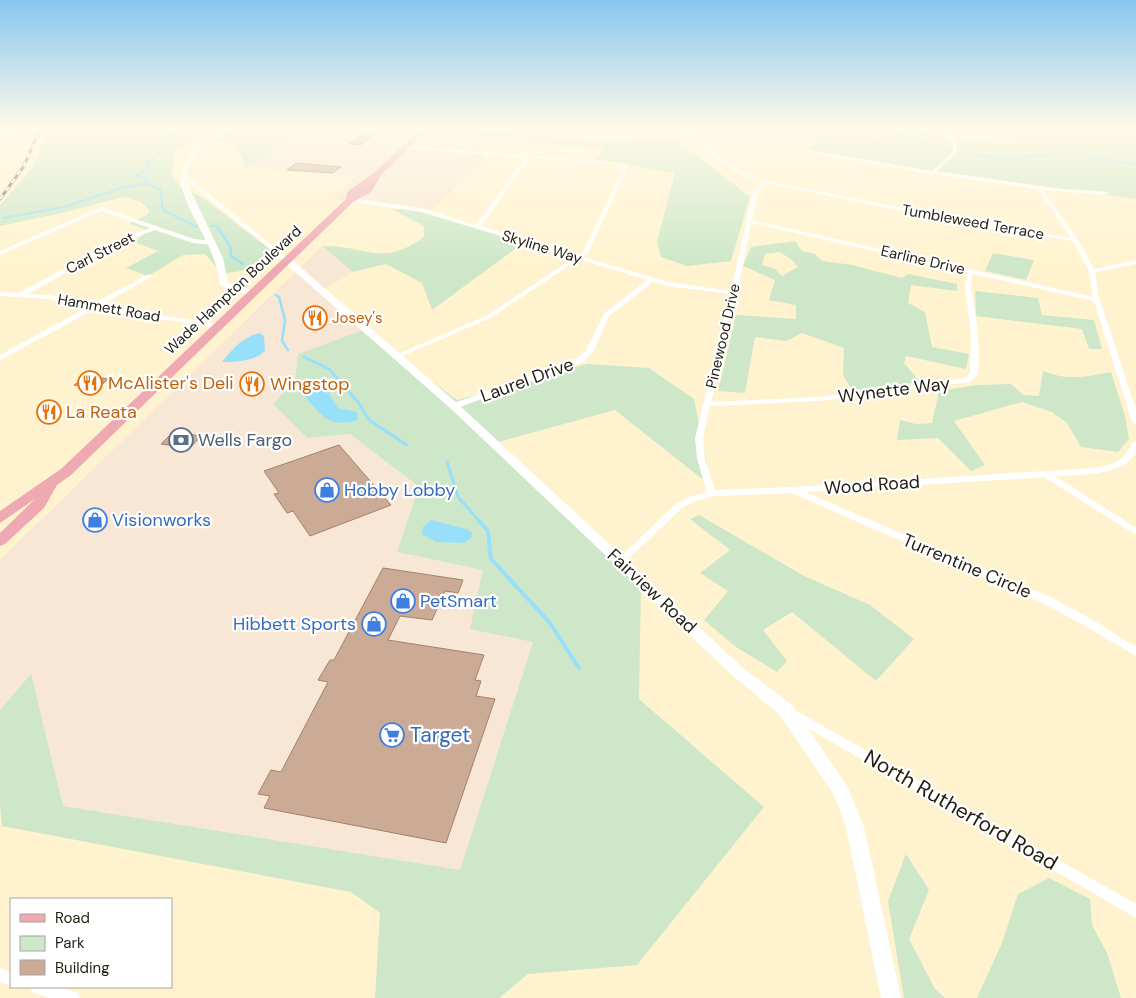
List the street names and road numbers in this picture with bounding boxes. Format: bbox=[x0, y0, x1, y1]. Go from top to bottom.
street label: Tumbleweed Terrace bbox=[900, 200, 1046, 244]
street label: Wade Hampton Boulevard bbox=[160, 221, 306, 359]
street label: Skyline Way bbox=[500, 225, 585, 269]
street label: Carl Street bbox=[62, 227, 138, 279]
street label: Earline Drive bbox=[879, 241, 967, 279]
street label: Pinewood Drive bbox=[701, 282, 745, 390]
street label: Hammett Road bbox=[56, 289, 162, 327]
street label: Laurel Drive bbox=[477, 352, 577, 408]
street label: Wynette Way bbox=[837, 371, 951, 409]
street label: Wood Road bbox=[823, 470, 921, 500]
street label: Turrentine Circle bbox=[899, 528, 1035, 604]
street label: Fairview Road bbox=[602, 543, 702, 639]
street label: North Rutherford Road bbox=[859, 743, 1063, 877]

